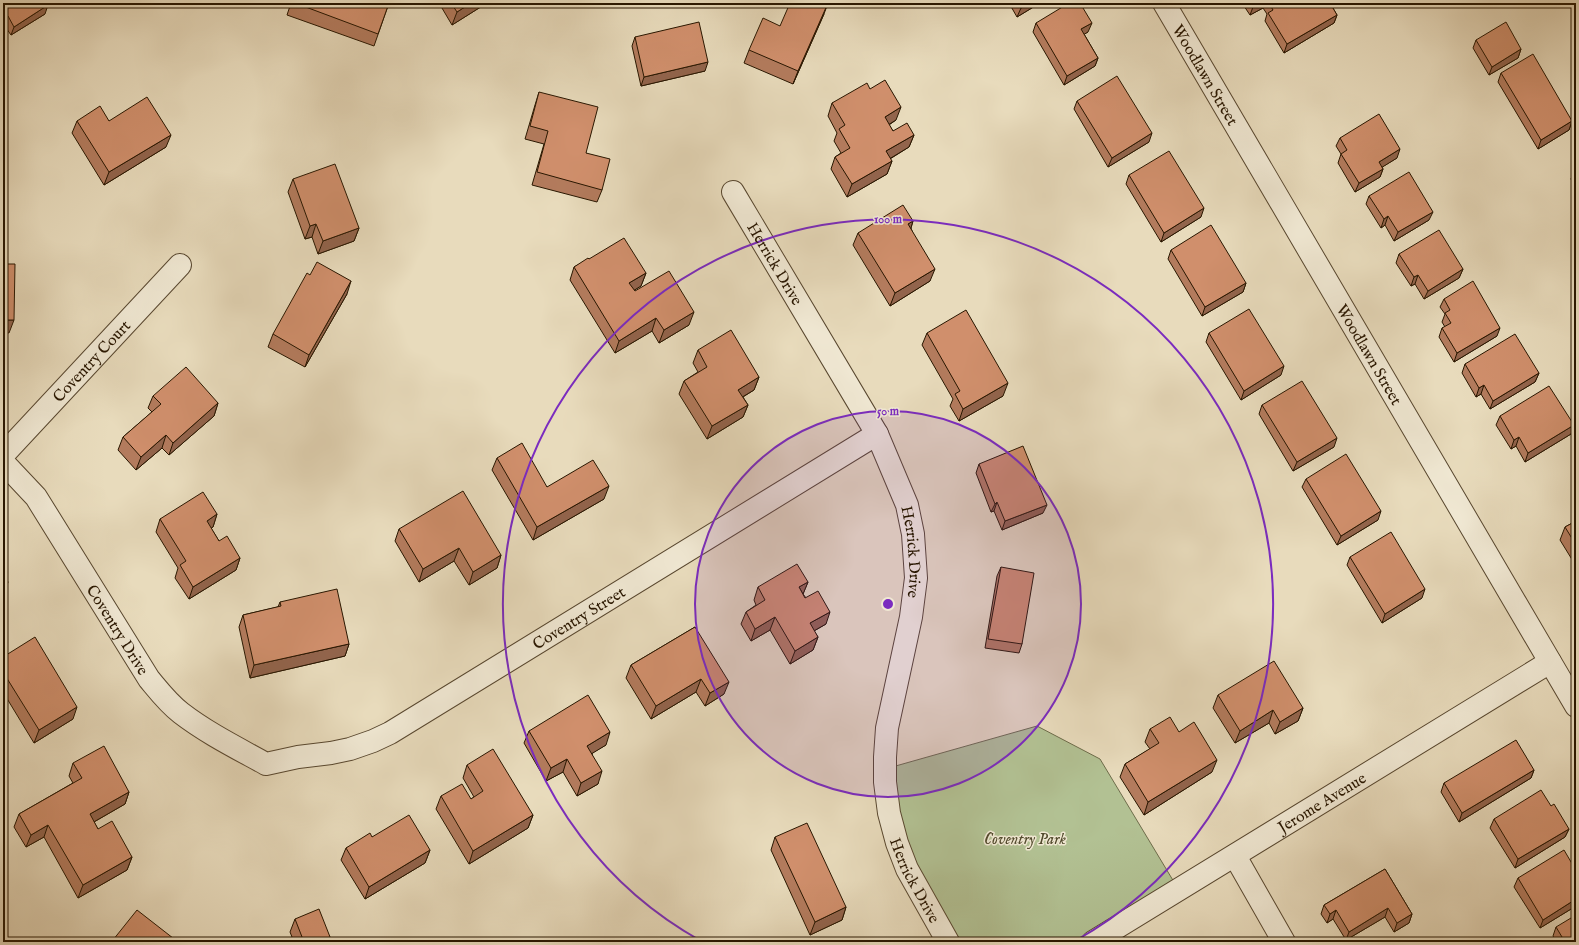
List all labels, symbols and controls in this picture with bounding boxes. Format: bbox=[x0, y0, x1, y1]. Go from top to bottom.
street label: Woodlawn Street bbox=[1167, 22, 1242, 130]
text: 100 m bbox=[874, 212, 903, 227]
street label: Herrick Drive bbox=[741, 219, 806, 309]
street label: Woodlawn Street bbox=[1331, 301, 1406, 410]
street label: Coventry Court bbox=[49, 316, 136, 407]
text: 50 m bbox=[877, 404, 900, 419]
street label: Herrick Drive bbox=[895, 504, 924, 599]
street label: Coventry Drive bbox=[81, 582, 152, 679]
street label: Coventry Street bbox=[529, 583, 630, 655]
centre of rings bbox=[881, 597, 895, 611]
street label: Jerome Avenue bbox=[1273, 769, 1370, 839]
park label: Coventry Park bbox=[984, 830, 1066, 850]
street label: Herrick Drive bbox=[884, 835, 943, 927]

